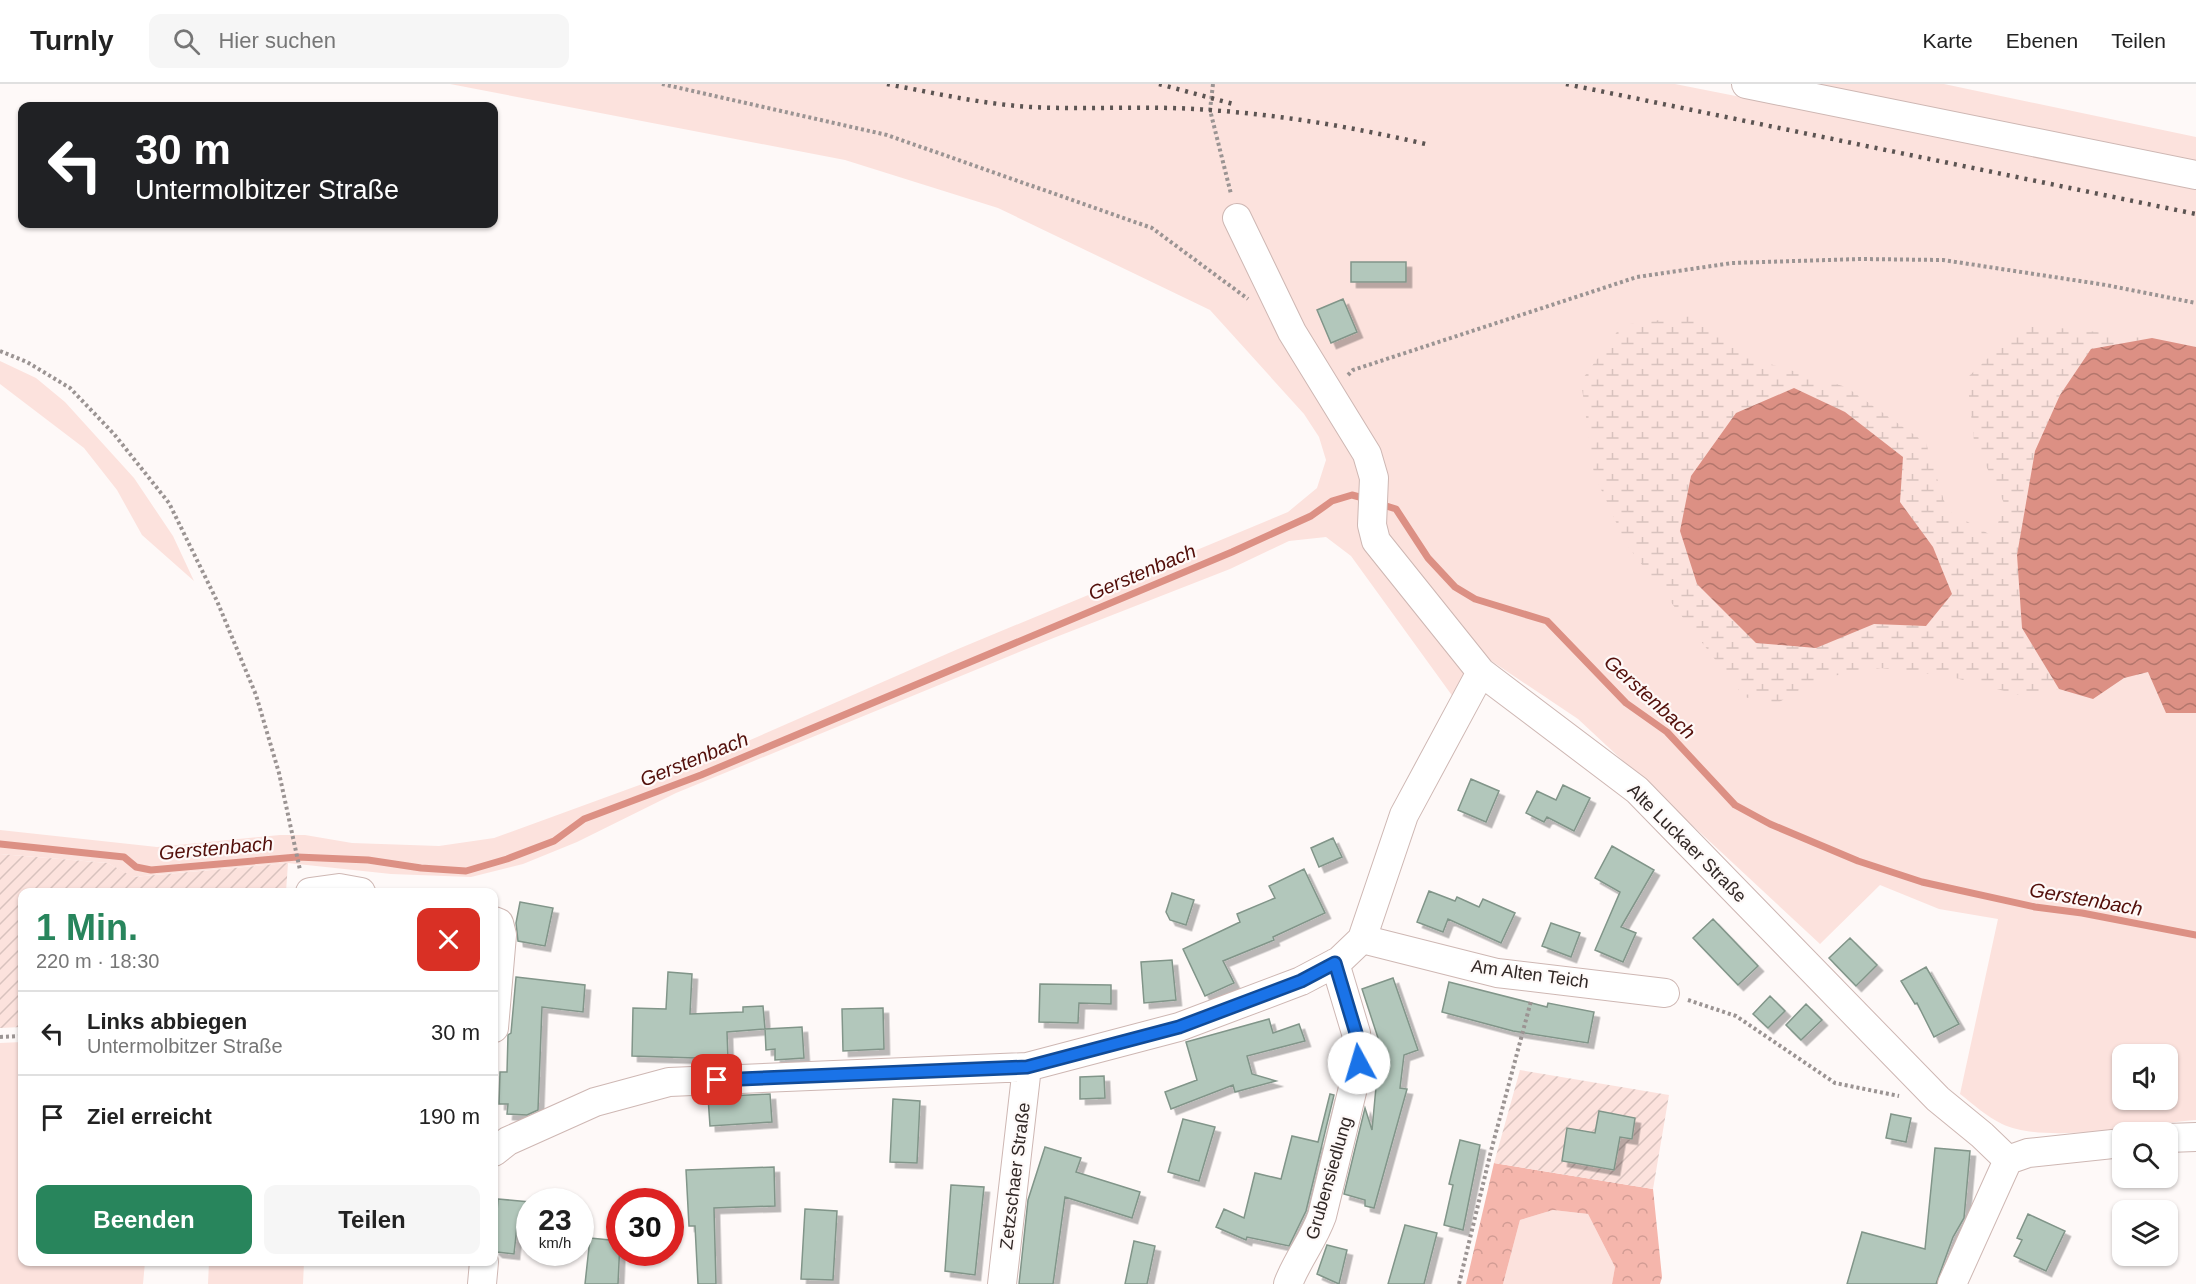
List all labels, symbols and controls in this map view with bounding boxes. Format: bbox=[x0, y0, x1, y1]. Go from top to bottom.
search box bbox=[149, 14, 569, 68]
text: Turnly bbox=[30, 25, 113, 56]
icon: search bbox=[170, 25, 203, 58]
text: Hier suchen bbox=[218, 28, 336, 53]
text: Karte bbox=[1923, 29, 1973, 52]
text: Ebenen bbox=[2006, 29, 2078, 52]
text: Teilen bbox=[2111, 29, 2166, 52]
icon: left bbox=[36, 126, 114, 204]
text: 30 m bbox=[135, 126, 231, 173]
text: Untermolbitzer Straße bbox=[135, 175, 399, 205]
water label: Gerstenbach bbox=[1085, 540, 1199, 604]
water label: Gerstenbach bbox=[1600, 651, 1700, 743]
water label: Gerstenbach bbox=[637, 727, 751, 791]
street label: Alte Luckaer Straße bbox=[1624, 780, 1750, 906]
water label: Gerstenbach bbox=[158, 832, 274, 864]
water label: Gerstenbach bbox=[2028, 878, 2144, 920]
text: 1 Min. bbox=[36, 907, 138, 948]
button: close bbox=[417, 908, 480, 971]
text: 220 m · 18:30 bbox=[36, 950, 159, 972]
street label: Am Alten Teich bbox=[1470, 956, 1590, 992]
text: Links abbiegen bbox=[87, 1009, 247, 1034]
icon: left bbox=[36, 1017, 69, 1050]
text: 30 m bbox=[431, 1020, 480, 1045]
position arrow bbox=[1327, 1031, 1391, 1095]
text: Untermolbitzer Straße bbox=[87, 1035, 283, 1057]
map controls bbox=[2112, 1044, 2178, 1266]
button: sound bbox=[2112, 1044, 2178, 1110]
pin bbox=[691, 1054, 742, 1105]
icon: arrive bbox=[700, 1063, 733, 1096]
icon: arrive bbox=[36, 1101, 69, 1134]
street label: Zetzschaer Straße bbox=[996, 1101, 1034, 1251]
text: Ziel erreicht bbox=[87, 1104, 212, 1129]
text: 190 m bbox=[419, 1104, 480, 1129]
street label: Grubensiedlung bbox=[1302, 1114, 1356, 1242]
button: search bbox=[2112, 1122, 2178, 1188]
button: Beenden bbox=[36, 1185, 252, 1254]
button: Teilen bbox=[264, 1185, 480, 1254]
speed limit sign: 30 bbox=[606, 1188, 684, 1266]
button: layers bbox=[2112, 1200, 2178, 1266]
text: 23 bbox=[538, 1203, 572, 1236]
text: km/h bbox=[539, 1234, 571, 1251]

